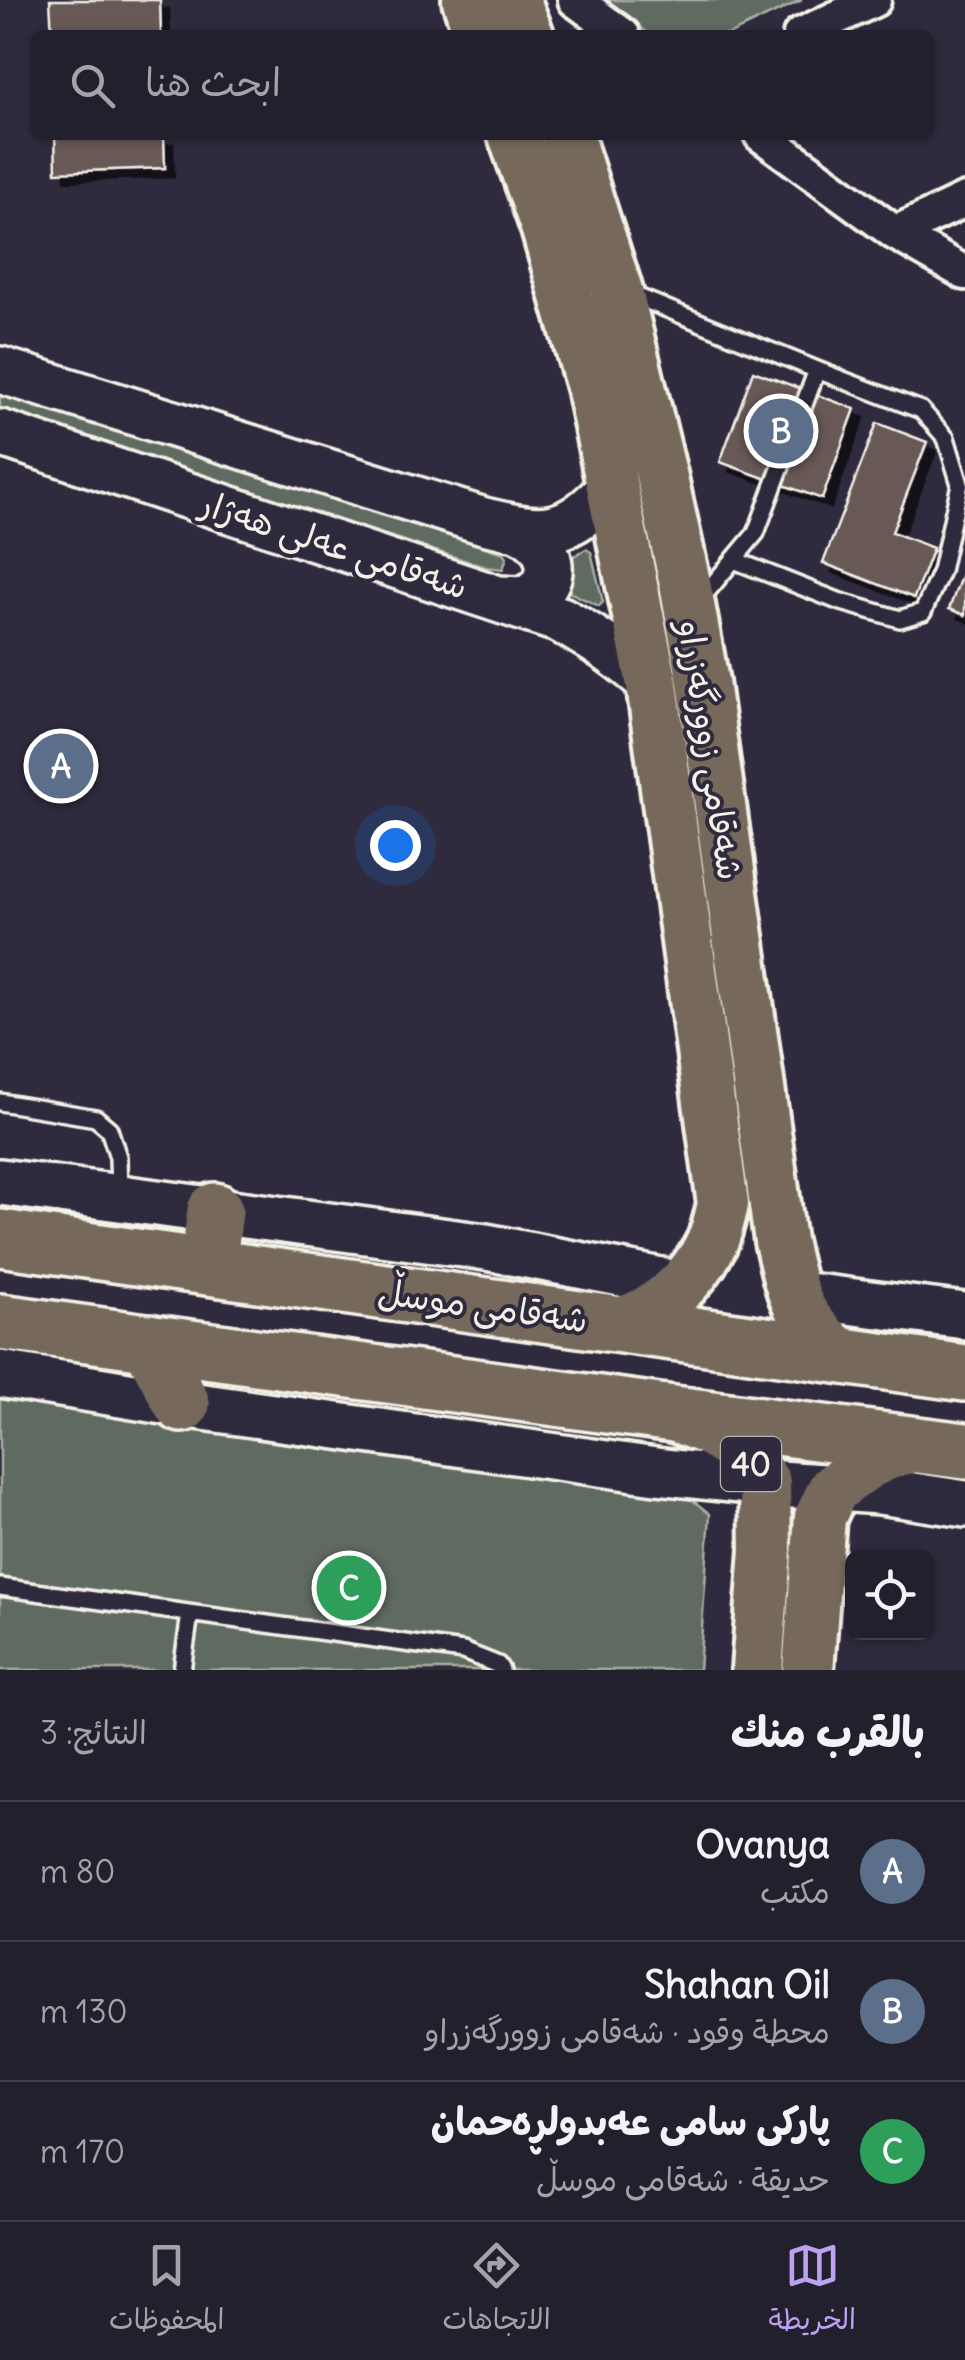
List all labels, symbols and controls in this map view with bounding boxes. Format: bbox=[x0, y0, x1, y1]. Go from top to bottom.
search box bbox=[30, 30, 935, 140]
icon: search bbox=[65, 58, 120, 113]
text: ابحث هنا bbox=[145, 59, 281, 106]
pin: B bbox=[748, 394, 814, 468]
street label: شەقامی عەلی هەژار bbox=[193, 480, 474, 610]
street label: شەقامی زوورگەزراو bbox=[666, 615, 753, 883]
pin: A bbox=[28, 728, 94, 804]
your location bbox=[370, 820, 421, 871]
street label: شەقامی موسڵ bbox=[375, 1268, 591, 1343]
road number: 40 bbox=[721, 1437, 781, 1491]
pin: C bbox=[316, 1550, 382, 1626]
map controls bbox=[845, 1550, 935, 1640]
button: locate bbox=[845, 1550, 935, 1640]
text: بالقرب منك bbox=[731, 1706, 925, 1758]
text: النتائج: 3 bbox=[40, 1712, 147, 1753]
text: Ovanya bbox=[696, 1821, 830, 1868]
text: 80 m bbox=[40, 1851, 115, 1892]
text: A bbox=[882, 1851, 903, 1892]
text: مكتب bbox=[760, 1871, 830, 1912]
text: Shahan Oil bbox=[644, 1961, 830, 2008]
text: 130 m bbox=[40, 1991, 128, 2032]
text: B bbox=[882, 1991, 903, 2032]
text: محطة وقود · شەقامی زوورگەزراو bbox=[425, 2011, 830, 2052]
text: پارکی سامی عەبدولڕەحمان bbox=[431, 2098, 830, 2145]
text: 170 m bbox=[40, 2131, 125, 2172]
text: C bbox=[882, 2131, 903, 2172]
text: حديقة · شەقامی موسڵ bbox=[536, 2159, 830, 2200]
tab: المحفوظات bbox=[109, 2238, 224, 2344]
tab: الاتجاهات bbox=[442, 2238, 551, 2344]
tab: الخريطة bbox=[769, 2238, 856, 2344]

